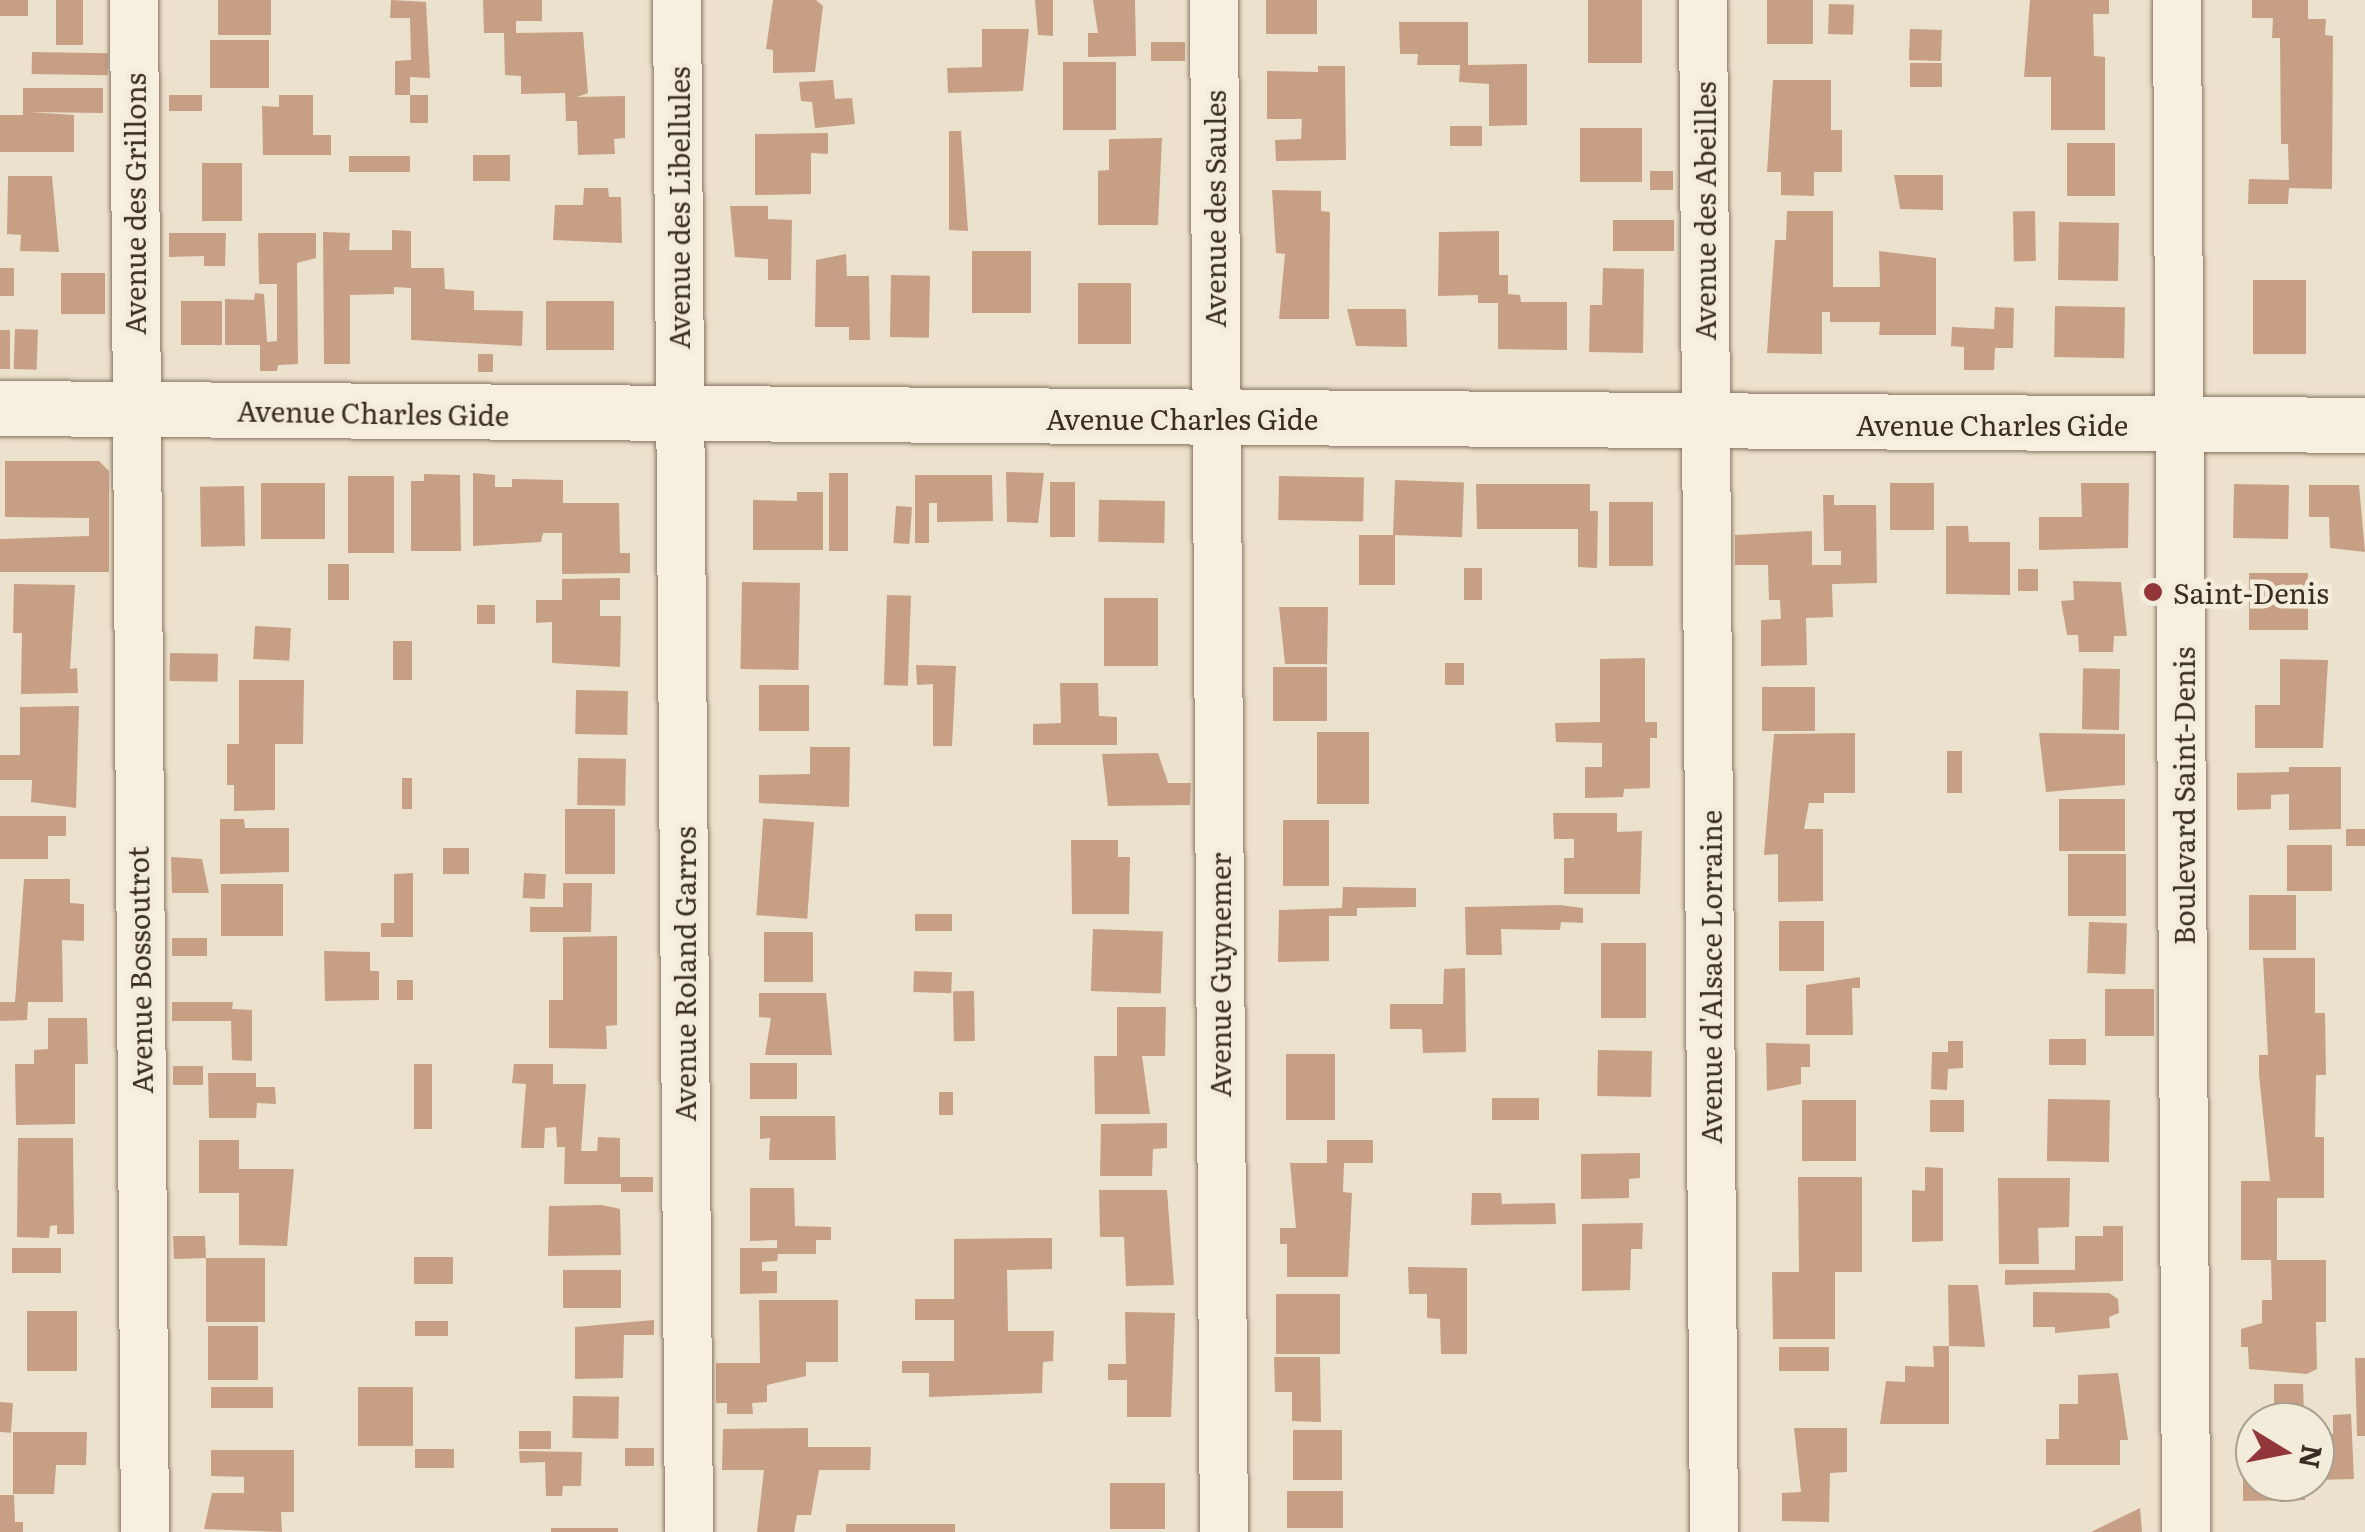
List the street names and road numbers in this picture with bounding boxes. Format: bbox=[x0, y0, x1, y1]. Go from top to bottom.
street label: Avenue des Libellules bbox=[661, 67, 695, 349]
street label: Avenue des Grillons bbox=[117, 73, 151, 335]
street label: Avenue des Abeilles bbox=[1687, 81, 1721, 341]
street label: Avenue des Saules bbox=[1197, 90, 1231, 328]
street label: Avenue Charles Gide bbox=[237, 393, 509, 431]
street label: Avenue Charles Gide bbox=[1046, 401, 1318, 435]
street label: Avenue Charles Gide bbox=[1856, 407, 2128, 441]
street label: Boulevard Saint-Denis bbox=[2166, 647, 2200, 945]
street label: Avenue d'Alsace Lorraine bbox=[1693, 810, 1727, 1144]
street label: Avenue Roland Garros bbox=[667, 826, 701, 1122]
street label: Avenue Bossoutrot bbox=[120, 846, 158, 1094]
street label: Avenue Guynemer bbox=[1202, 852, 1236, 1098]

